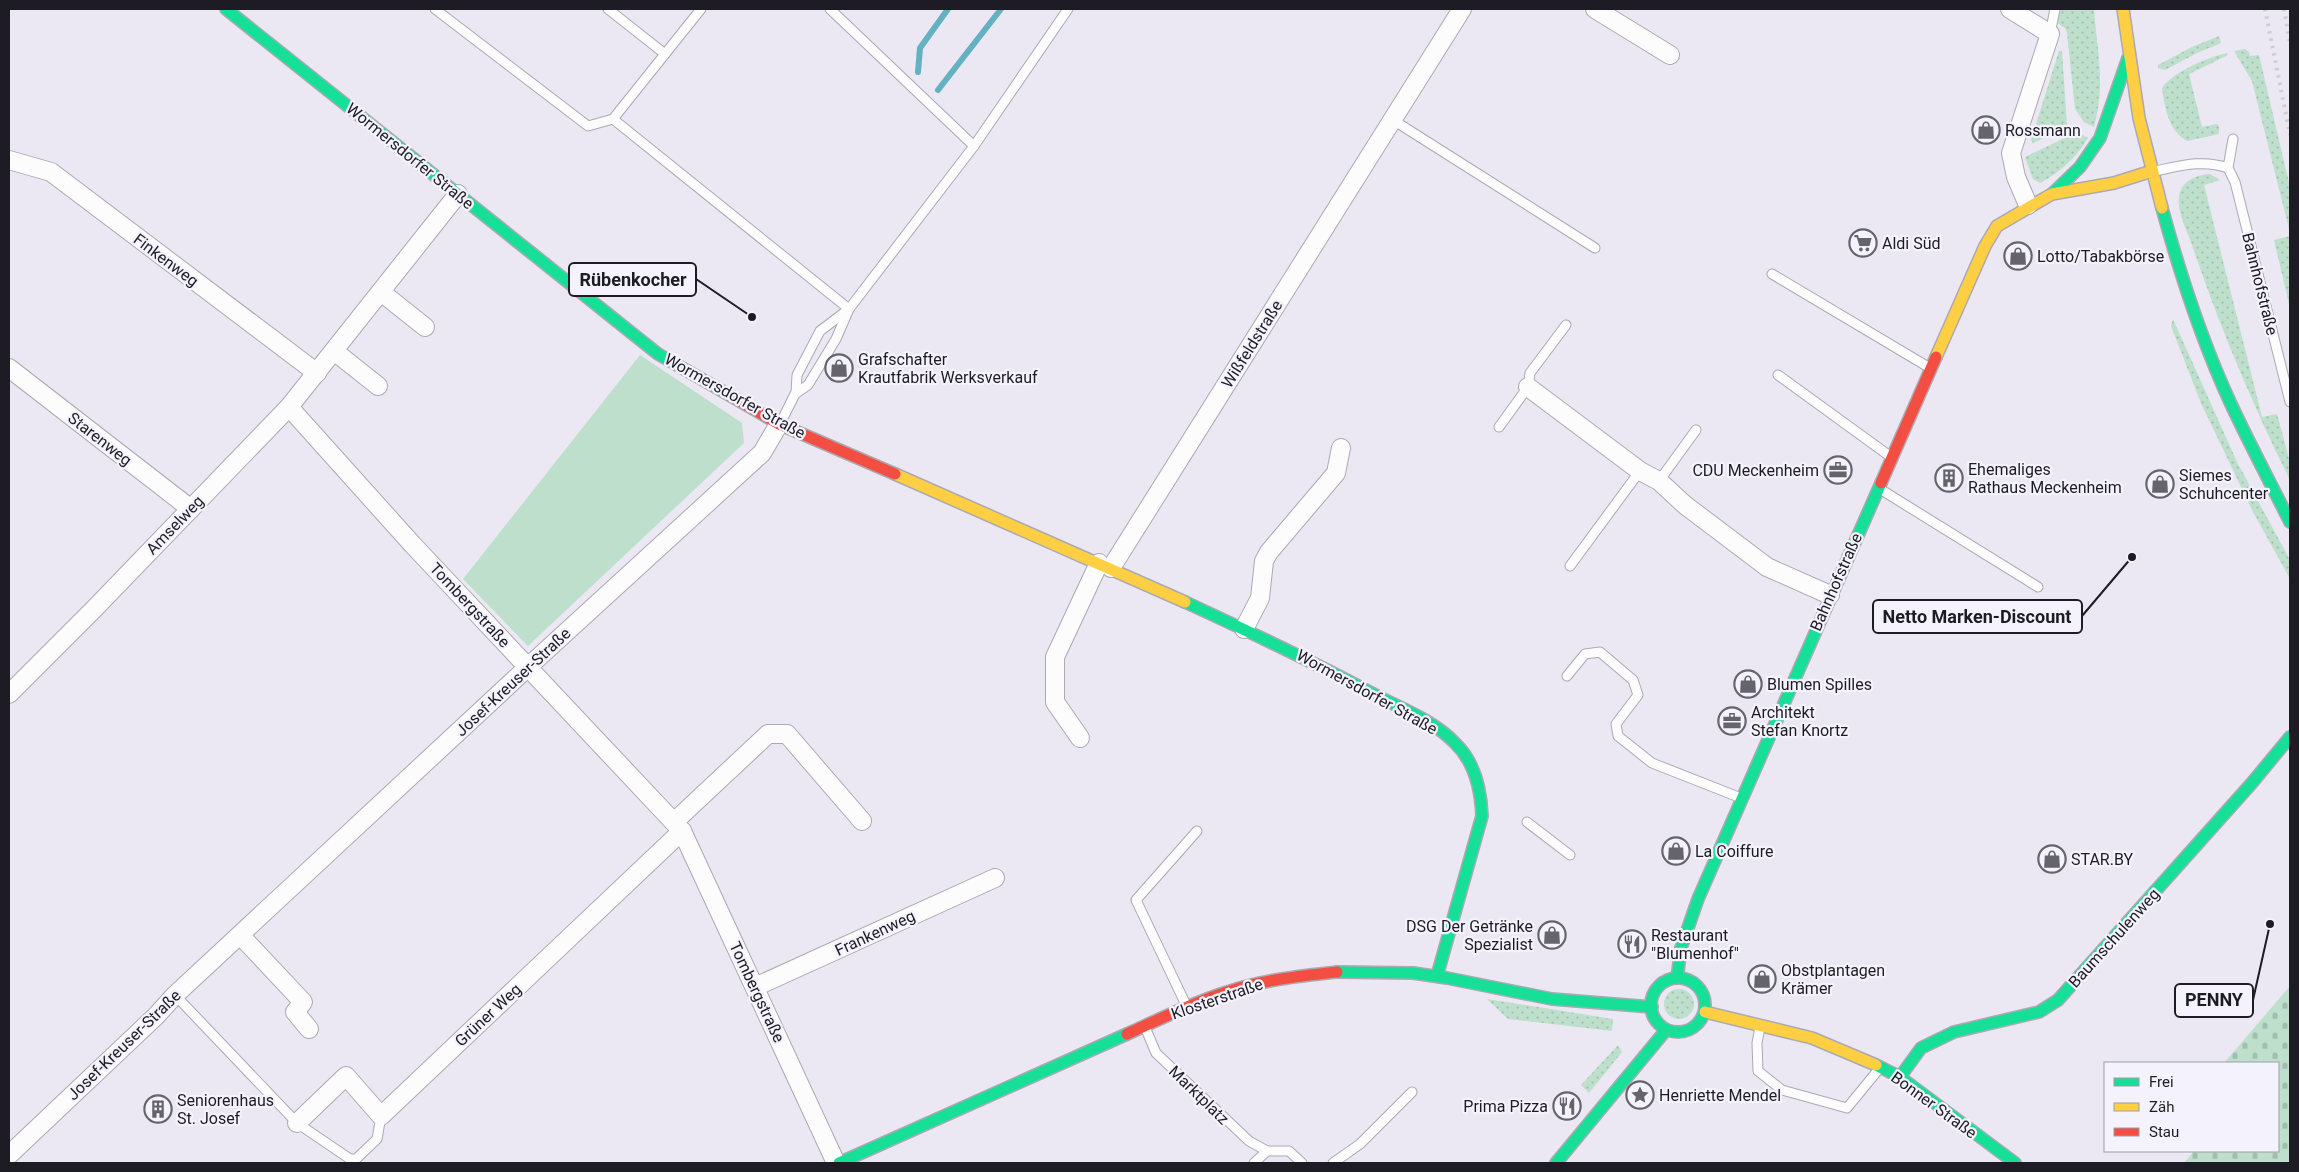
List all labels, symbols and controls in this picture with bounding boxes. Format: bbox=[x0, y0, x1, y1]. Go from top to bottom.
street label: Wormersdorfer Straße bbox=[343, 99, 477, 213]
shop icon: Rossmann bbox=[1971, 115, 2001, 145]
place label: Rossmann bbox=[2005, 121, 2081, 140]
supermarket icon: Aldi Süd bbox=[1848, 228, 1878, 258]
street label: Finkenweg bbox=[130, 229, 202, 291]
street label: Bahnhofstraße bbox=[2238, 231, 2282, 337]
place label: Aldi Süd bbox=[1882, 234, 1941, 253]
shop icon: Lotto/Tabakbörse bbox=[2003, 241, 2033, 271]
place label: Lotto/Tabakbörse bbox=[2037, 247, 2164, 266]
callout: Rübenkocher bbox=[569, 263, 696, 296]
text: Rübenkocher bbox=[579, 269, 687, 290]
street label: Wißfeldstraße bbox=[1218, 297, 1286, 391]
street label: Wormersdorfer Straße bbox=[661, 349, 809, 443]
place label: Grafschafter Krautfabrik Werksverkauf bbox=[858, 350, 1038, 387]
shop icon: Grafschafter Krautfabrik Werksverkauf bbox=[824, 353, 854, 383]
street label: Starenweg bbox=[64, 408, 136, 470]
office icon: CDU Meckenheim bbox=[1823, 455, 1853, 485]
place label: Ehemaliges Rathaus Meckenheim bbox=[1968, 460, 2122, 497]
place label: CDU Meckenheim bbox=[1692, 461, 1819, 480]
building icon: Ehemaliges Rathaus Meckenheim bbox=[1934, 463, 1964, 493]
place label: Siemes Schuhcenter bbox=[2179, 466, 2269, 503]
shop icon: Siemes Schuhcenter bbox=[2145, 469, 2175, 499]
street label: Amselweg bbox=[142, 492, 208, 558]
street label: Bahnhofstraße bbox=[1806, 530, 1866, 634]
street label: Tombergstraße bbox=[426, 559, 514, 651]
callout: Netto Marken-Discount bbox=[1873, 600, 2082, 633]
text: Netto Marken-Discount bbox=[1883, 606, 2071, 627]
street label: Josef-Kreuser-Straße bbox=[452, 624, 574, 740]
street label: Wormersdorfer Straße bbox=[1293, 645, 1441, 739]
shop icon: Blumen Spilles bbox=[1733, 669, 1763, 699]
place label: Blumen Spilles bbox=[1767, 675, 1872, 694]
place label: Architekt Stefan Knortz bbox=[1751, 703, 1848, 740]
office icon: Architekt Stefan Knortz bbox=[1717, 706, 1747, 736]
shop icon: La Coiffure bbox=[1661, 836, 1691, 866]
place label: La Coiffure bbox=[1695, 842, 1773, 861]
shop icon: STAR.BY bbox=[2037, 844, 2067, 874]
place label: STAR.BY bbox=[2071, 850, 2133, 869]
street label: Baumschulenweg bbox=[2065, 885, 2163, 991]
street label: Frankenweg bbox=[832, 906, 918, 960]
place label: DSG Der Getränke Spezialist bbox=[1406, 917, 1533, 954]
shop icon: DSG Der Getränke Spezialist bbox=[1537, 920, 1567, 950]
place label: Restaurant "Blumenhof" bbox=[1651, 926, 1739, 963]
restaurant icon: Restaurant "Blumenhof" bbox=[1617, 929, 1647, 959]
street label: Tombergstraße bbox=[725, 939, 789, 1045]
place label: Obstplantagen Krämer bbox=[1781, 961, 1885, 998]
shop icon: Obstplantagen Krämer bbox=[1747, 964, 1777, 994]
street label: Klosterstraße bbox=[1169, 974, 1265, 1024]
street label: Grüner Weg bbox=[451, 980, 525, 1050]
callout: PENNY bbox=[2175, 984, 2253, 1017]
street label: Josef-Kreuser-Straße bbox=[63, 986, 185, 1104]
text: PENNY bbox=[2185, 989, 2244, 1010]
street label: Marktplatz bbox=[1165, 1062, 1233, 1128]
legend bbox=[2104, 1062, 2279, 1152]
street label: Bonner Straße bbox=[1887, 1068, 1981, 1142]
text: Frei bbox=[2149, 1073, 2174, 1091]
place icon: Henriette Mendel bbox=[1625, 1080, 1655, 1110]
place label: Henriette Mendel bbox=[1659, 1086, 1781, 1105]
place label: Seniorenhaus St. Josef bbox=[177, 1091, 274, 1128]
restaurant icon: Prima Pizza bbox=[1552, 1091, 1582, 1121]
building icon: Seniorenhaus St. Josef bbox=[143, 1094, 173, 1124]
place label: Prima Pizza bbox=[1463, 1097, 1548, 1116]
text: Zäh bbox=[2149, 1098, 2174, 1116]
text: Stau bbox=[2149, 1123, 2179, 1141]

